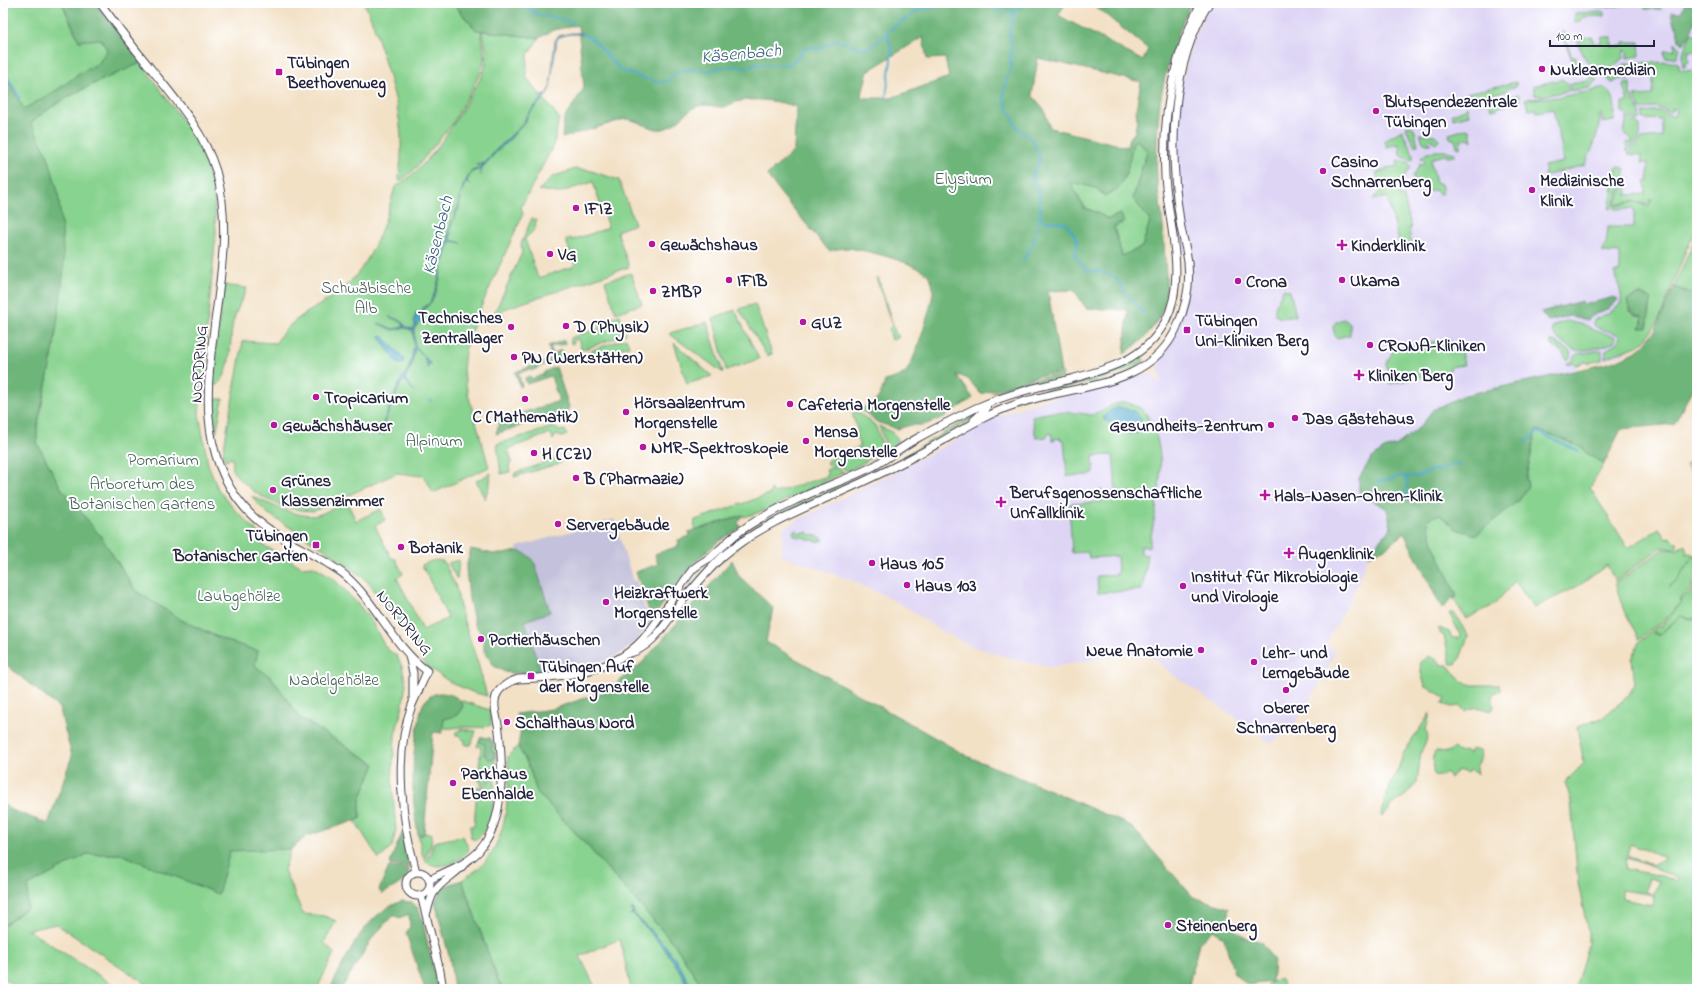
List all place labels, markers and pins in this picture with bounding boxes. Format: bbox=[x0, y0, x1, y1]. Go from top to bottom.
place label: Tübingen Beethovenweg bbox=[286, 51, 386, 98]
place label: Nuklearmedizin bbox=[1550, 58, 1656, 83]
marker: Nuklearmedizin bbox=[1537, 64, 1547, 74]
marker: Tübingen Beethovenweg bbox=[274, 67, 284, 77]
place label: Blutspendezentrale Tübingen bbox=[1383, 90, 1519, 137]
marker: Blutspendezentrale Tübingen bbox=[1371, 106, 1381, 116]
place label: Casino Schnarrenberg bbox=[1331, 150, 1431, 197]
marker: Casino Schnarrenberg bbox=[1318, 166, 1328, 176]
place label: Medizinische Klinik bbox=[1540, 169, 1625, 214]
marker: Medizinische Klinik bbox=[1527, 185, 1537, 195]
place label: IFIZ bbox=[584, 197, 613, 222]
marker: IFIZ bbox=[571, 203, 581, 213]
place label: Gewächshaus bbox=[660, 233, 758, 258]
place label: Kinderklinik bbox=[1351, 234, 1426, 259]
marker: Gewächshaus bbox=[647, 239, 657, 249]
marker: Kinderklinik bbox=[1336, 239, 1348, 251]
place label: VG bbox=[557, 243, 577, 268]
marker: VG bbox=[545, 249, 555, 259]
place label: IFIB bbox=[737, 269, 768, 294]
place label: Ukama bbox=[1350, 269, 1400, 294]
place label: Crona bbox=[1246, 270, 1287, 295]
marker: IFIB bbox=[724, 275, 734, 285]
marker: Ukama bbox=[1337, 275, 1347, 285]
marker: Crona bbox=[1233, 276, 1243, 286]
place label: ZMBP bbox=[661, 280, 701, 305]
marker: ZMBP bbox=[648, 286, 658, 296]
place label: Technisches Zentrallager bbox=[418, 306, 504, 353]
place label: Tübingen Uni-Kliniken Berg bbox=[1195, 309, 1309, 356]
place label: GUZ bbox=[811, 311, 842, 336]
place label: D (Physik) bbox=[573, 315, 648, 342]
marker: GUZ bbox=[798, 317, 808, 327]
marker: D (Physik) bbox=[561, 321, 571, 331]
marker: Technisches Zentrallager bbox=[506, 322, 516, 332]
marker: Tübingen Uni-Kliniken Berg bbox=[1182, 325, 1192, 335]
place label: CRONA-Kliniken bbox=[1378, 334, 1486, 359]
marker: CRONA-Kliniken bbox=[1365, 340, 1375, 350]
place label: PN (Werkstätten) bbox=[522, 346, 643, 371]
marker: PN (Werkstätten) bbox=[509, 352, 519, 362]
place label: Kliniken Berg bbox=[1368, 364, 1454, 391]
marker: Kliniken Berg bbox=[1353, 369, 1365, 381]
place label: Tropicarium bbox=[324, 386, 408, 411]
place label: Hörsaalzentrum Morgenstelle bbox=[634, 391, 745, 438]
marker: Tropicarium bbox=[311, 392, 321, 402]
place label: Cafeteria Morgenstelle bbox=[798, 393, 952, 420]
marker: C (Mathematik) bbox=[520, 394, 530, 404]
marker: Cafeteria Morgenstelle bbox=[785, 399, 795, 409]
place label: C (Mathematik) bbox=[472, 405, 578, 430]
marker: Hörsaalzentrum Morgenstelle bbox=[621, 407, 631, 417]
place label: Das Gästehaus bbox=[1302, 407, 1415, 432]
marker: Das Gästehaus bbox=[1290, 413, 1300, 423]
place label: Gewächshäuser bbox=[282, 414, 393, 439]
place label: Gesundheits-Zentrum bbox=[1109, 414, 1263, 439]
marker: Gewächshäuser bbox=[269, 420, 279, 430]
place label: Mensa Morgenstelle bbox=[814, 420, 899, 467]
marker: Gesundheits-Zentrum bbox=[1266, 420, 1276, 430]
place label: NMR-Spektroskopie bbox=[651, 436, 790, 461]
marker: Mensa Morgenstelle bbox=[801, 436, 811, 446]
place label: H (CZI) bbox=[542, 442, 591, 467]
marker: NMR-Spektroskopie bbox=[638, 442, 648, 452]
marker: H (CZI) bbox=[529, 448, 539, 458]
place label: B (Pharmazie) bbox=[583, 467, 683, 492]
place label: Grünes Klassenzimmer bbox=[281, 469, 385, 514]
marker: B (Pharmazie) bbox=[571, 473, 581, 483]
place label: Berufsgenossenschaftliche Unfallklinik bbox=[1009, 481, 1203, 526]
place label: Hals-Nasen-Ohren-Klinik bbox=[1274, 484, 1443, 509]
marker: Grünes Klassenzimmer bbox=[268, 485, 278, 495]
marker: Hals-Nasen-Ohren-Klinik bbox=[1259, 489, 1271, 501]
marker: Berufsgenossenschaftliche Unfallklinik bbox=[995, 496, 1007, 508]
place label: Servergebäude bbox=[566, 513, 671, 540]
marker: Servergebäude bbox=[553, 519, 563, 529]
place label: Tübingen Botanischer Garten bbox=[172, 524, 309, 569]
place label: Botanik bbox=[408, 536, 464, 561]
marker: Tübingen Botanischer Garten bbox=[311, 540, 321, 550]
marker: Botanik bbox=[396, 542, 406, 552]
place label: Augenklinik bbox=[1298, 542, 1375, 569]
marker: Augenklinik bbox=[1283, 547, 1295, 559]
place label: Haus 105 bbox=[880, 552, 944, 577]
marker: Haus 105 bbox=[867, 558, 877, 568]
place label: Institut für Mikrobiologie und Virologie bbox=[1191, 565, 1359, 612]
place label: Haus 103 bbox=[915, 574, 976, 599]
marker: Haus 103 bbox=[902, 580, 912, 590]
place label: Heizkraftwerk Morgenstelle bbox=[614, 581, 709, 628]
marker: Institut für Mikrobiologie und Virologie bbox=[1178, 581, 1188, 591]
marker: Heizkraftwerk Morgenstelle bbox=[601, 597, 611, 607]
place label: Portierhäuschen bbox=[489, 628, 601, 653]
marker: Portierhäuschen bbox=[476, 634, 486, 644]
place label: Neue Anatomie bbox=[1086, 639, 1194, 664]
place label: Lehr- und Lerngebäude bbox=[1262, 641, 1351, 688]
marker: Neue Anatomie bbox=[1196, 645, 1206, 655]
place label: Tübingen Auf der Morgenstelle bbox=[539, 655, 650, 702]
marker: Lehr- und Lerngebäude bbox=[1249, 657, 1259, 667]
marker: Tübingen Auf der Morgenstelle bbox=[526, 671, 536, 681]
marker: Oberer Schnarrenberg bbox=[1281, 685, 1291, 695]
place label: Oberer Schnarrenberg bbox=[1236, 696, 1336, 743]
place label: Schalthaus Nord bbox=[515, 711, 635, 736]
marker: Schalthaus Nord bbox=[502, 717, 512, 727]
place label: Parkhaus Ebenhalde bbox=[461, 762, 535, 807]
marker: Parkhaus Ebenhalde bbox=[448, 778, 458, 788]
place label: Steinenberg bbox=[1176, 914, 1258, 941]
marker: Steinenberg bbox=[1163, 920, 1173, 930]

